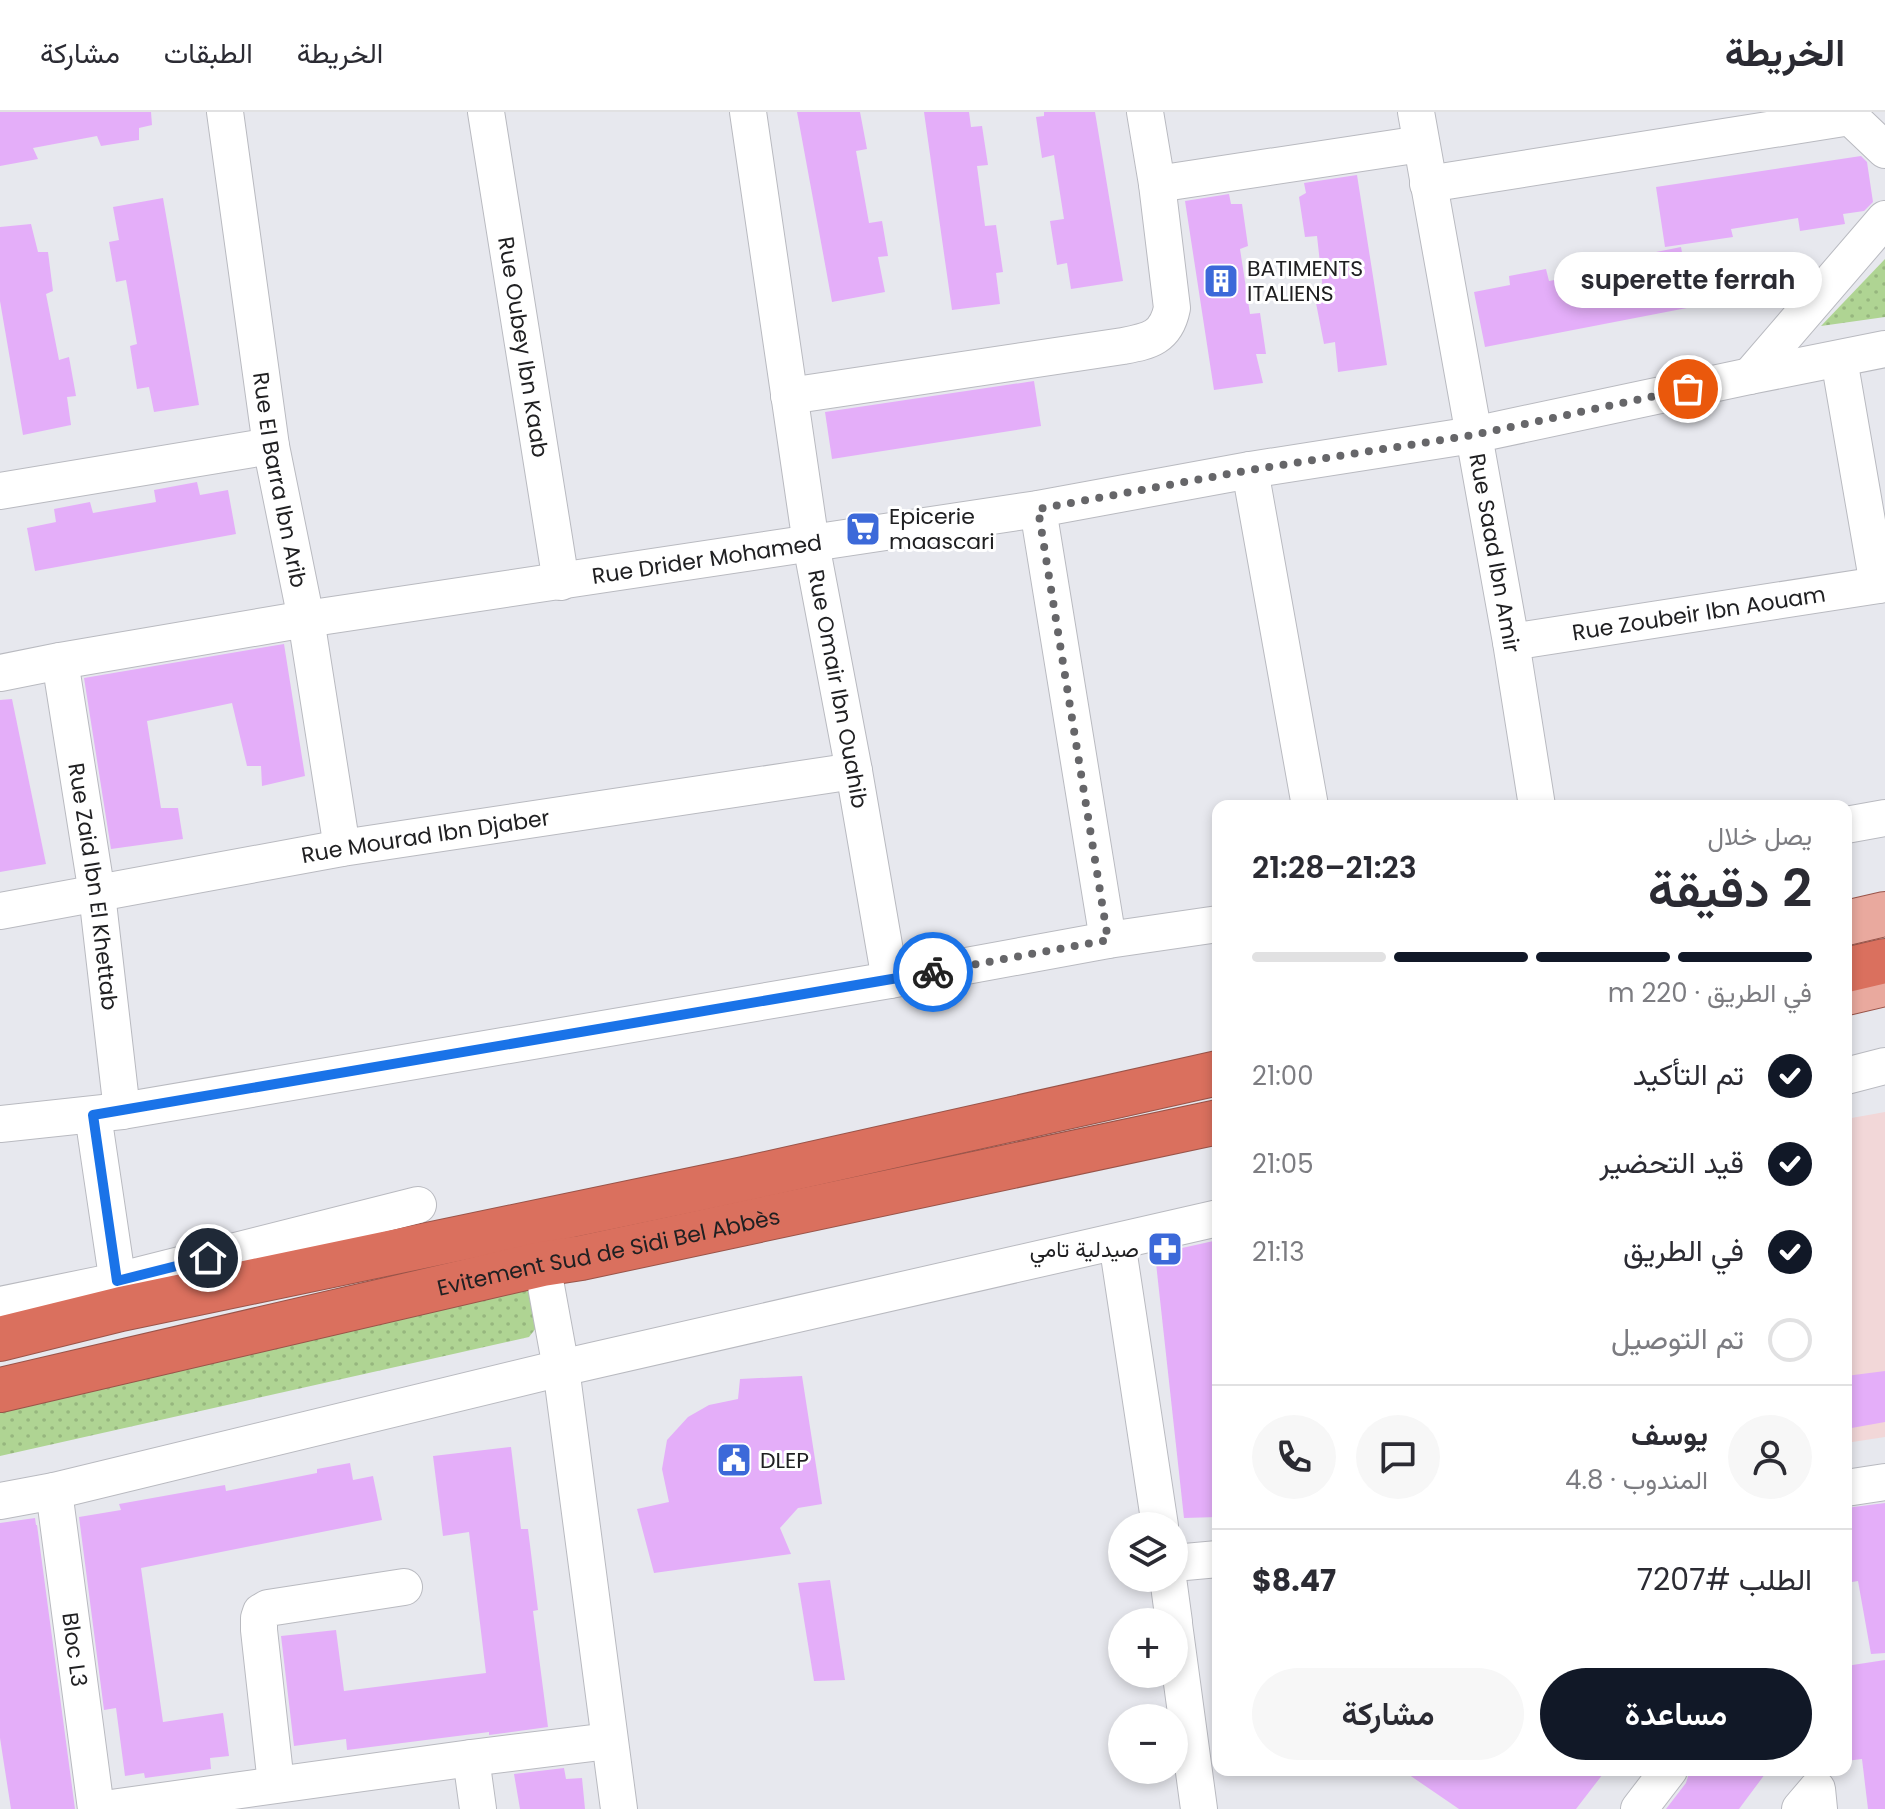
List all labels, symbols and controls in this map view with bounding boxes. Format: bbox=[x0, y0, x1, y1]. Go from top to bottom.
text: الخريطة bbox=[1725, 26, 1845, 79]
text: مشاركة bbox=[40, 34, 120, 73]
text: الطبقات bbox=[164, 34, 253, 73]
text: الخريطة bbox=[297, 34, 383, 73]
street label: Rue Oubey Ibn Kaab bbox=[491, 234, 556, 460]
place label: BATIMENTS ITALIENS bbox=[1247, 253, 1363, 309]
callout: superette ferrah bbox=[1554, 253, 1822, 309]
building icon: BATIMENTS ITALIENS bbox=[1202, 262, 1240, 300]
text: superette ferrah bbox=[1581, 262, 1795, 298]
pin bbox=[1654, 355, 1722, 423]
icon: bag bbox=[1666, 367, 1710, 411]
street label: Rue El Barra Ibn Arib bbox=[245, 370, 315, 590]
street label: Rue Saad Ibn Amir bbox=[1462, 451, 1528, 655]
place label: Epicerie maascari bbox=[889, 501, 995, 557]
supermarket icon: Epicerie maascari bbox=[844, 510, 882, 548]
street label: Rue Drider Mohamed bbox=[590, 526, 824, 591]
street label: Rue Omair Ibn Ouahib bbox=[801, 567, 876, 811]
street label: Rue Zoubeir Ibn Aouam bbox=[1570, 578, 1828, 648]
street label: Rue Zaid Ibn El Khettab bbox=[61, 761, 126, 1012]
street label: Rue Mourad Ibn Djaber bbox=[299, 801, 552, 871]
text: يصل خلال bbox=[1707, 818, 1812, 854]
text: 21:23–21:28 bbox=[1252, 846, 1417, 889]
text: 2 دقيقة bbox=[1648, 852, 1812, 925]
courier bbox=[893, 932, 973, 1012]
icon: bike bbox=[911, 950, 955, 994]
text: في الطريق · 220 m bbox=[1608, 975, 1812, 1011]
text: تم التأكيد bbox=[1633, 1053, 1744, 1096]
icon: check bbox=[1768, 1054, 1812, 1098]
text: 21:00 bbox=[1252, 1058, 1313, 1094]
text: قيد التحضير bbox=[1599, 1141, 1744, 1184]
icon: check bbox=[1768, 1142, 1812, 1186]
text: 21:05 bbox=[1252, 1146, 1313, 1182]
street label: Evitement Sud de Sidi Bel Abbès bbox=[434, 1200, 783, 1303]
pin bbox=[174, 1224, 242, 1292]
text: في الطريق bbox=[1623, 1229, 1744, 1272]
pharmacy icon: صيدلية تامي bbox=[1146, 1230, 1184, 1268]
icon: check bbox=[1768, 1230, 1812, 1274]
place label: صيدلية تامي bbox=[1030, 1234, 1139, 1268]
text: 21:13 bbox=[1252, 1234, 1304, 1270]
icon: home bbox=[186, 1236, 230, 1280]
text: تم التوصيل bbox=[1611, 1317, 1744, 1360]
text: يوسف bbox=[1631, 1413, 1708, 1456]
button: phone bbox=[1252, 1415, 1336, 1499]
button: chat bbox=[1356, 1415, 1440, 1499]
button: person bbox=[1728, 1415, 1812, 1499]
public building icon: DLEP bbox=[715, 1441, 753, 1479]
place label: DLEP bbox=[760, 1445, 809, 1476]
text: المندوب · 4.8 bbox=[1565, 1462, 1708, 1498]
map controls bbox=[1108, 1512, 1188, 1784]
button: layers bbox=[1108, 1512, 1188, 1592]
text: الطلب #7207 bbox=[1637, 1558, 1812, 1601]
text: $8.47 bbox=[1252, 1559, 1336, 1602]
button: + bbox=[1108, 1608, 1188, 1688]
street label: Bloc L3 bbox=[55, 1611, 95, 1689]
button: مشاركة bbox=[1252, 1668, 1524, 1760]
button: مساعدة bbox=[1540, 1668, 1812, 1760]
button: − bbox=[1108, 1704, 1188, 1784]

